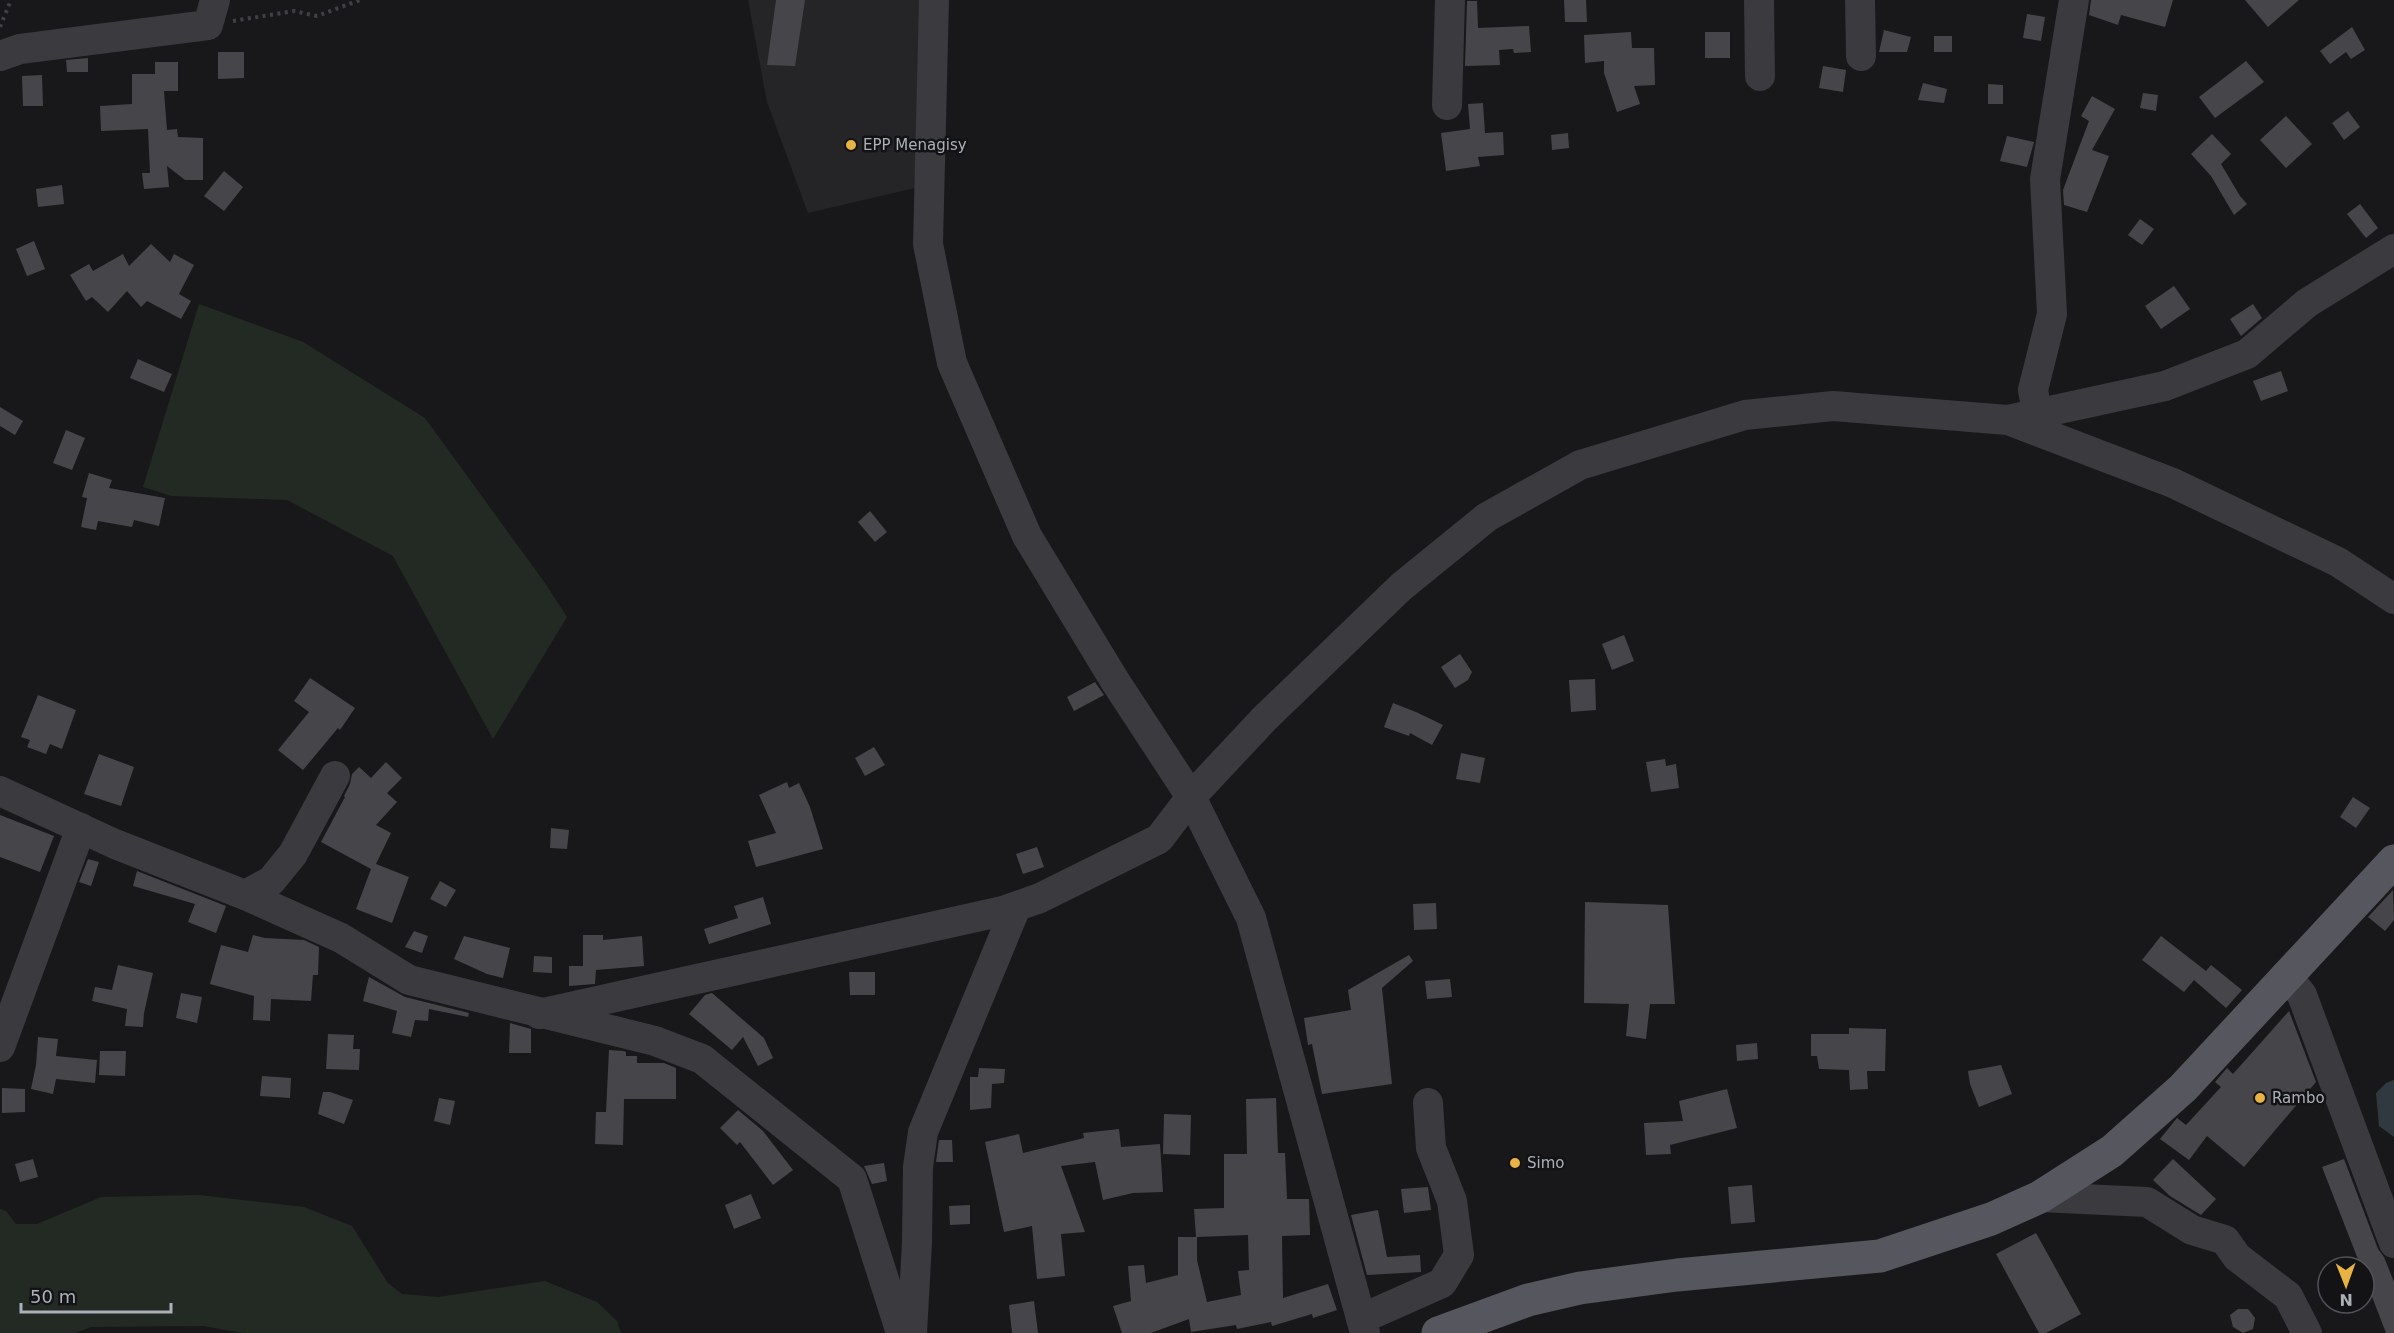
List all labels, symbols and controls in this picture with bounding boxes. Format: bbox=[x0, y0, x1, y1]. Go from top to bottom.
place label: EPP Menagisy bbox=[863, 136, 967, 154]
marker: EPP Menagisy bbox=[844, 138, 858, 152]
place label: Rambo bbox=[2272, 1089, 2325, 1107]
marker: Rambo bbox=[2253, 1091, 2267, 1105]
place label: Simo bbox=[1527, 1154, 1564, 1172]
marker: Simo bbox=[1508, 1156, 1522, 1170]
north arrow bbox=[2316, 1255, 2376, 1315]
scale bar bbox=[21, 1276, 171, 1314]
text: 50 m bbox=[30, 1286, 76, 1307]
text: N bbox=[2339, 1290, 2353, 1309]

